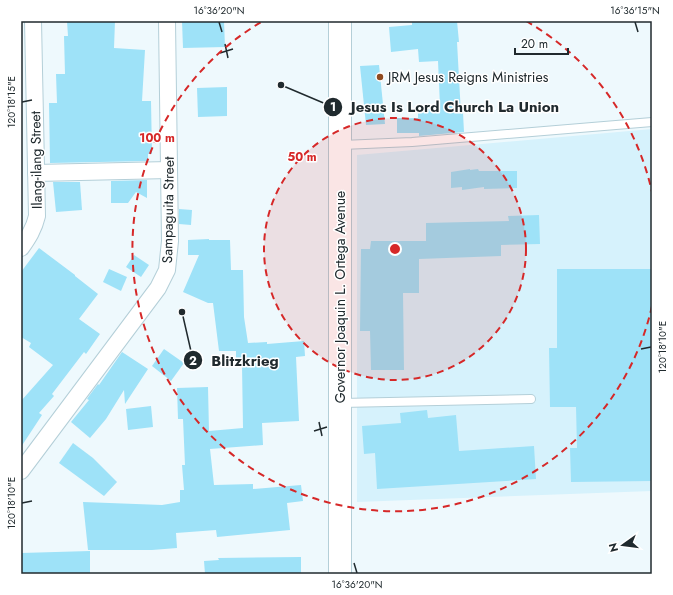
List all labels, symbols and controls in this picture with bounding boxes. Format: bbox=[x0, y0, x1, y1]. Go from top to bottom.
text: 16°36'20"N bbox=[193, 3, 245, 18]
text: 16°36'15"N bbox=[610, 3, 660, 18]
scale bar bbox=[515, 30, 568, 56]
text: 20 m bbox=[521, 35, 548, 53]
place label: JRM Jesus Reigns Ministries bbox=[386, 67, 549, 87]
marker: JRM Jesus Reigns Ministries bbox=[375, 72, 385, 82]
text: 120°18'15"E bbox=[4, 76, 19, 128]
callout: Jesus Is Lord Church La Union bbox=[323, 93, 568, 120]
text: Jesus Is Lord Church La Union bbox=[348, 96, 559, 118]
text: 1 bbox=[330, 98, 336, 116]
street label: Ilang-ilang Street bbox=[25, 110, 47, 209]
text: 100 m bbox=[139, 129, 175, 147]
text: 50 m bbox=[287, 148, 317, 166]
street label: Sampaguita Street bbox=[157, 156, 179, 264]
street label: Governor Joaquin L. Ortega Avenue bbox=[330, 191, 350, 403]
centre of rings bbox=[388, 242, 402, 256]
text: 120°18'10"E bbox=[655, 321, 670, 373]
callout: Blitzkrieg bbox=[183, 347, 287, 374]
text: Blitzkrieg bbox=[211, 350, 279, 372]
text: 2 bbox=[189, 352, 197, 370]
text: 120°18'10"E bbox=[4, 477, 19, 529]
north arrow bbox=[603, 525, 643, 565]
text: N bbox=[604, 541, 622, 554]
text: 16°36'20"N bbox=[331, 577, 383, 592]

